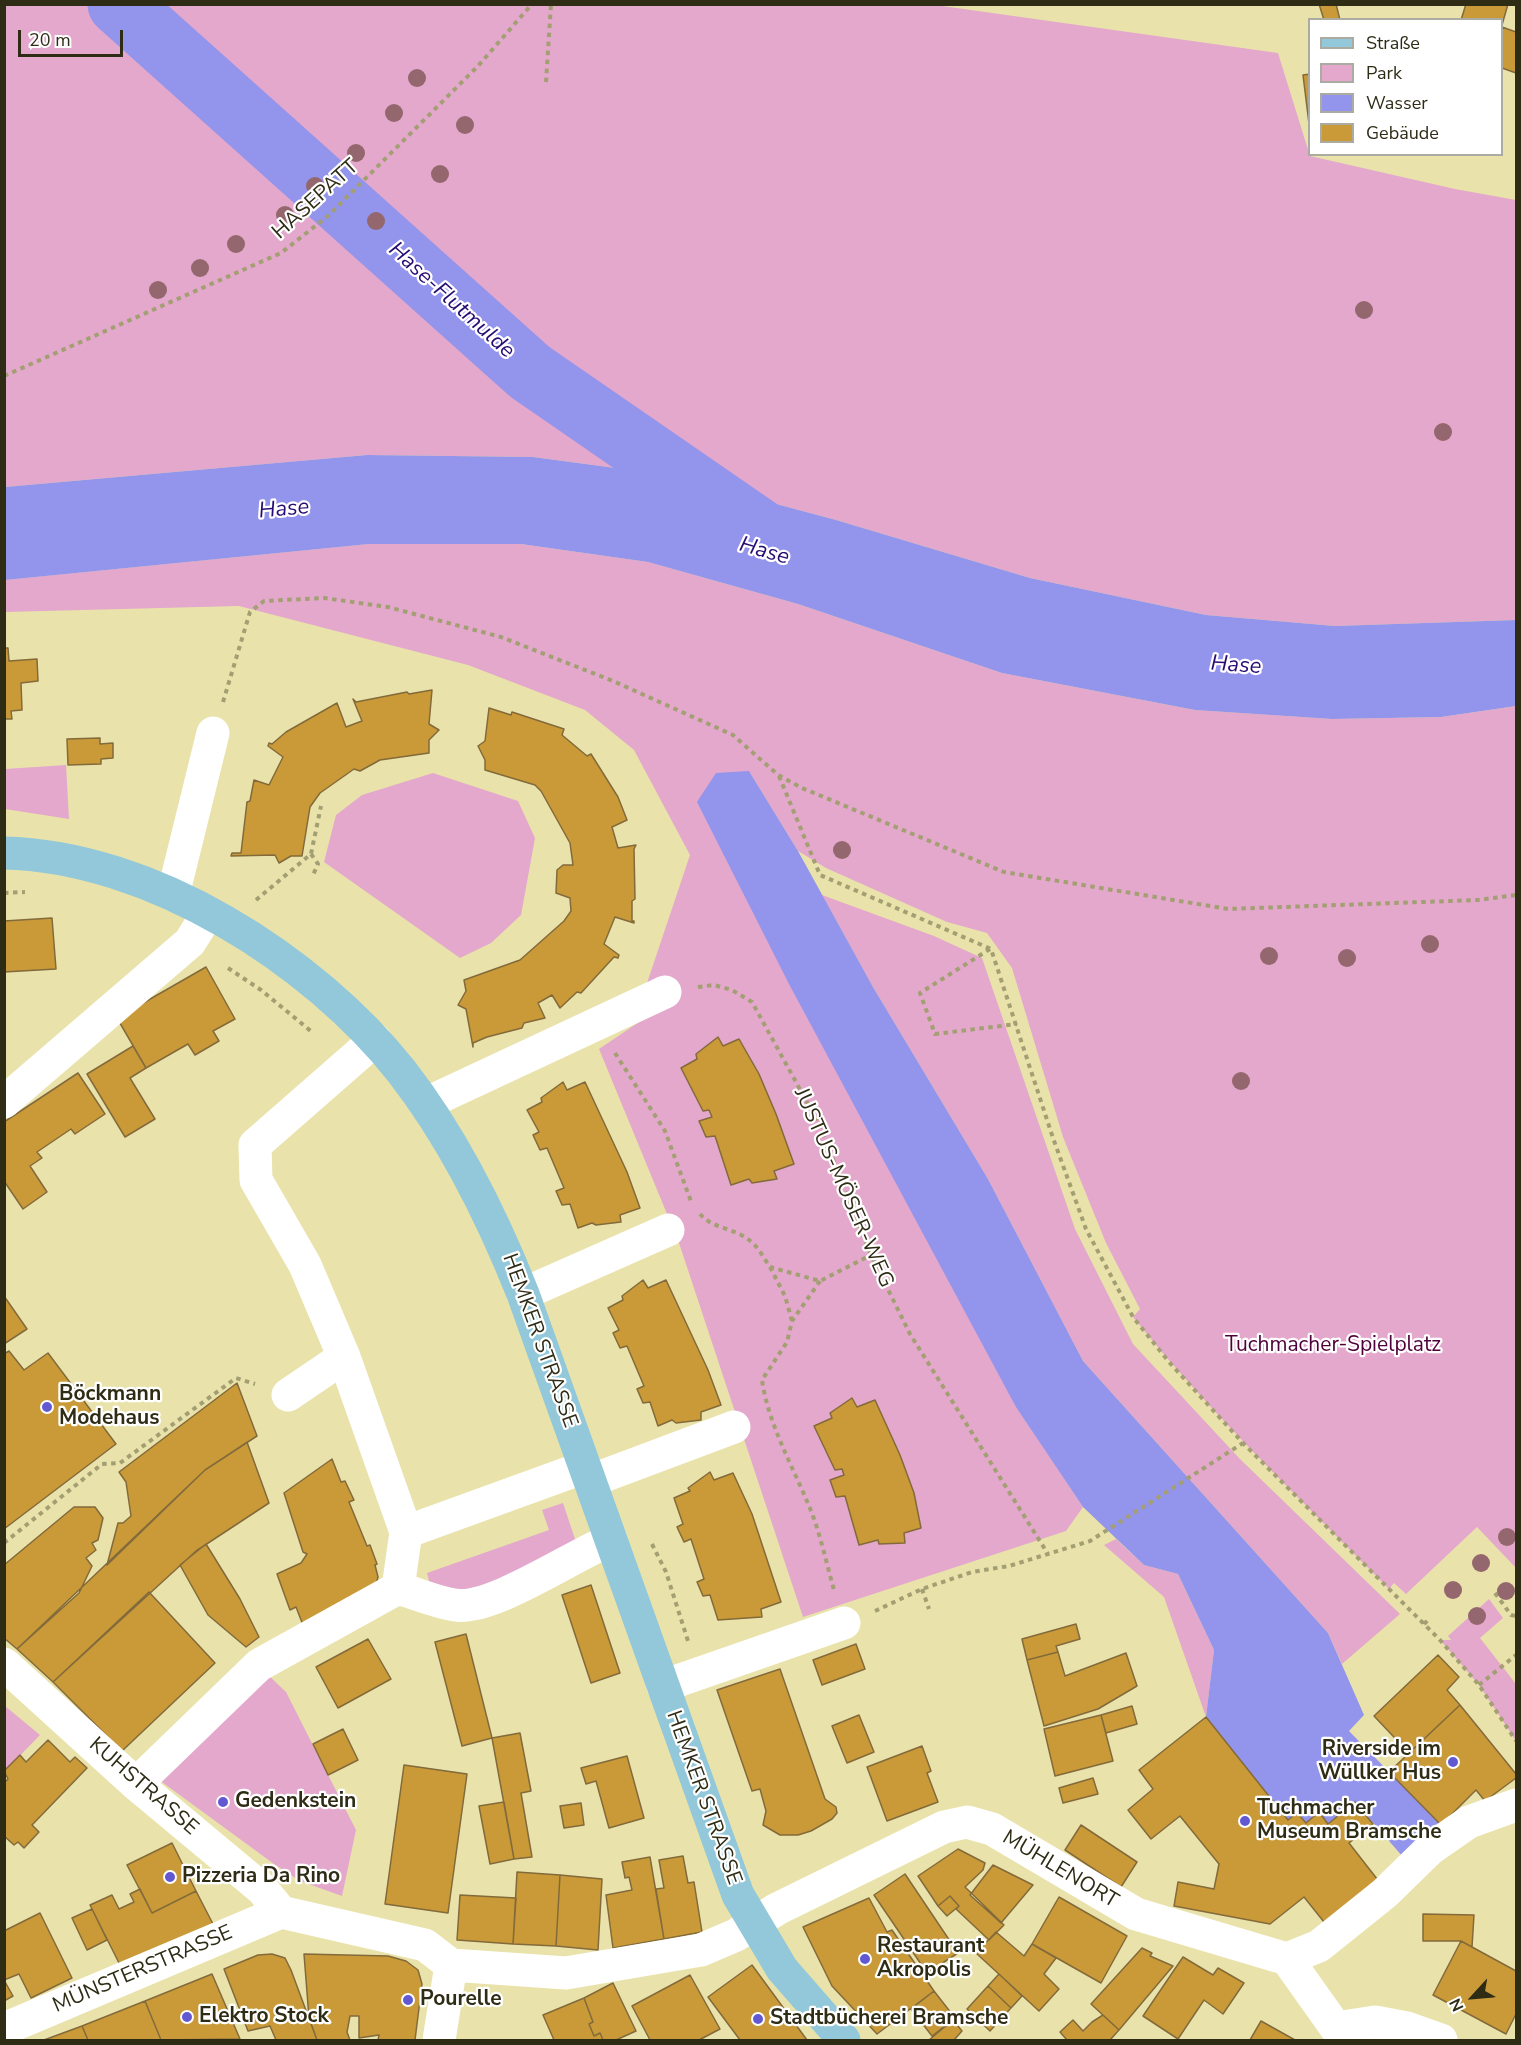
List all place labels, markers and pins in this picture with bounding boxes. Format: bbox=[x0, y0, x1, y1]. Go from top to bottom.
place label: Böckmann Modehaus bbox=[59, 1382, 161, 1432]
marker: Böckmann Modehaus bbox=[40, 1400, 54, 1414]
place label: Riverside im Wüllker Hus bbox=[1318, 1737, 1441, 1787]
marker: Riverside im Wüllker Hus bbox=[1446, 1755, 1460, 1769]
place label: Gedenkstein bbox=[235, 1789, 356, 1815]
marker: Gedenkstein bbox=[216, 1795, 230, 1809]
place label: Tuchmacher Museum Bramsche bbox=[1257, 1796, 1442, 1846]
marker: Tuchmacher Museum Bramsche bbox=[1238, 1814, 1252, 1828]
place label: Pizzeria Da Rino bbox=[182, 1864, 340, 1890]
marker: Pizzeria Da Rino bbox=[163, 1870, 177, 1884]
place label: Restaurant Akropolis bbox=[877, 1934, 984, 1984]
marker: Restaurant Akropolis bbox=[858, 1952, 872, 1966]
place label: Pourelle bbox=[420, 1987, 502, 2013]
marker: Pourelle bbox=[401, 1993, 415, 2007]
place label: Elektro Stock bbox=[199, 2004, 329, 2030]
place label: Stadtbücherei Bramsche bbox=[770, 2006, 1008, 2032]
marker: Elektro Stock bbox=[180, 2010, 194, 2024]
marker: Stadtbücherei Bramsche bbox=[751, 2012, 765, 2026]

